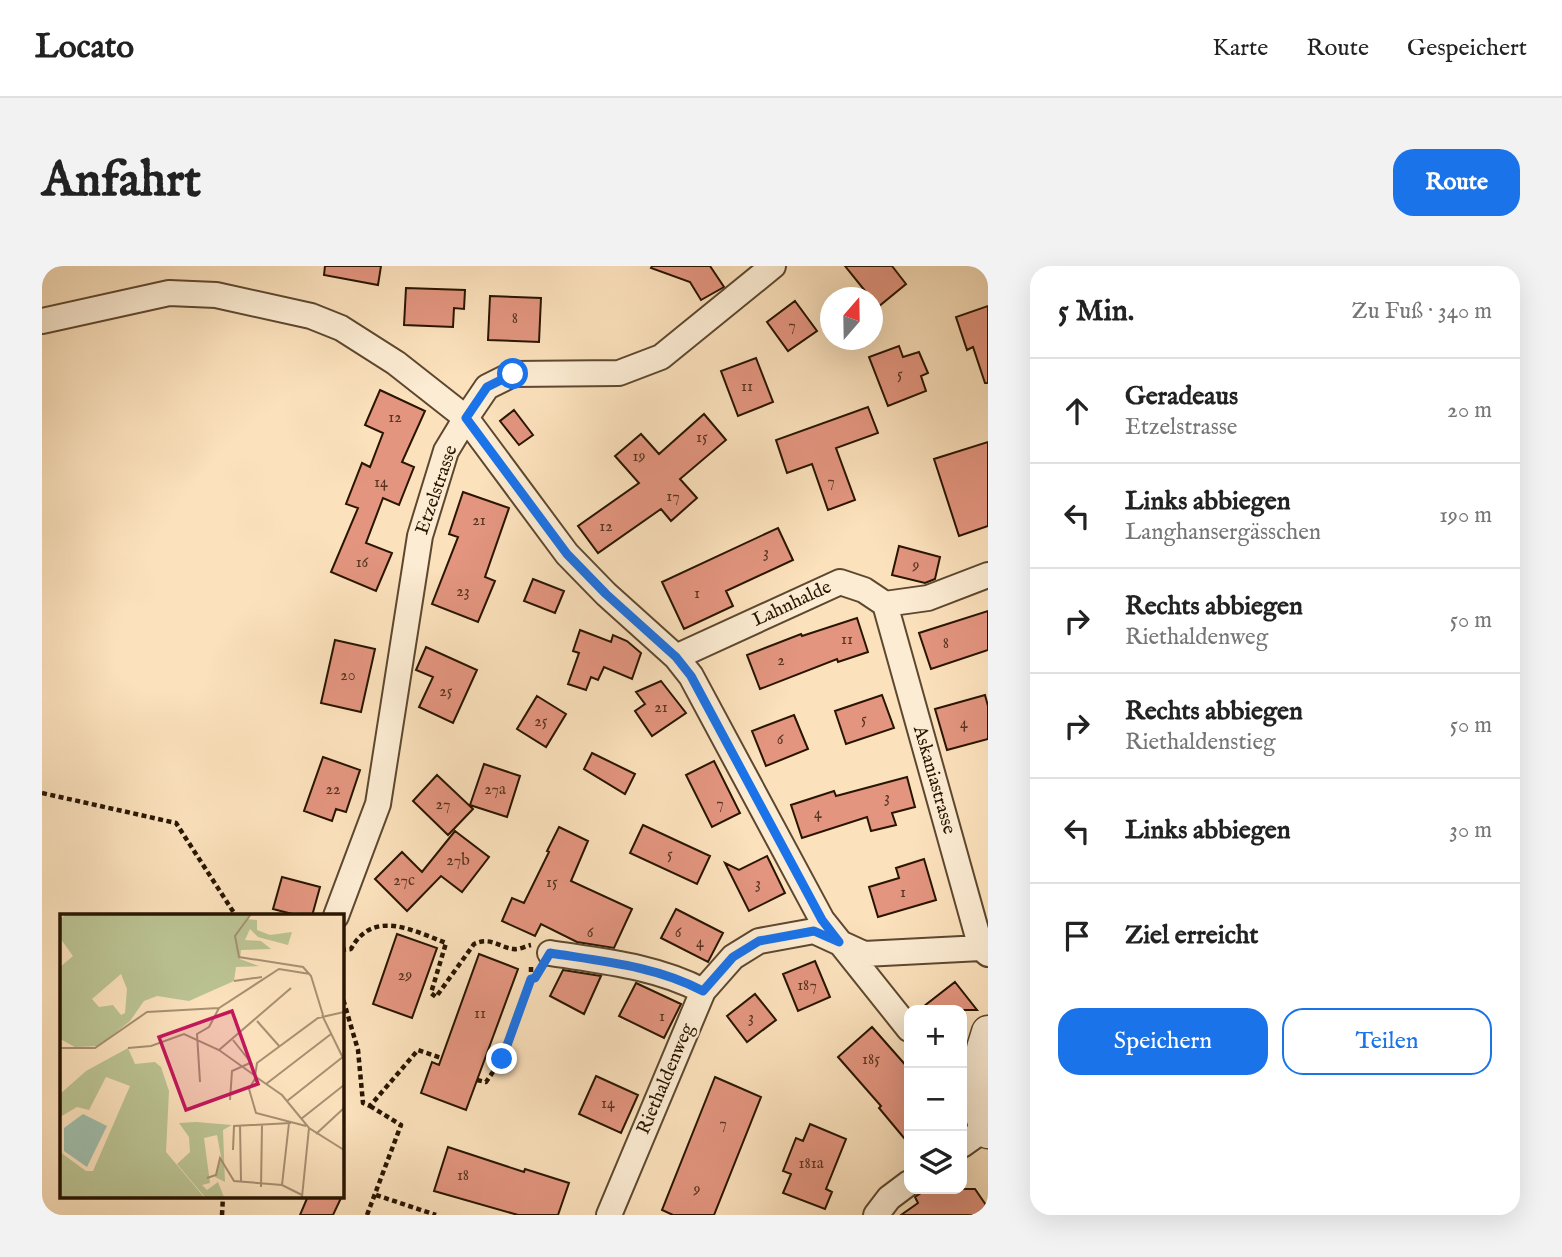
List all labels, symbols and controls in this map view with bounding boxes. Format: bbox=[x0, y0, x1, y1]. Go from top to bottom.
text: Locato bbox=[35, 27, 134, 69]
text: Karte bbox=[1213, 33, 1268, 64]
text: Route bbox=[1306, 33, 1369, 64]
text: Gespeichert bbox=[1407, 33, 1527, 64]
button: Route bbox=[1393, 149, 1520, 216]
text: Anfahrt bbox=[42, 151, 201, 213]
north arrow bbox=[820, 287, 883, 350]
text: 5 Min. bbox=[1058, 293, 1134, 331]
text: Zu Fuß · 340 m bbox=[1352, 297, 1492, 326]
house number: 8 bbox=[512, 309, 518, 329]
house number: 7 bbox=[788, 316, 796, 336]
route start bbox=[497, 358, 528, 389]
house number: 5 bbox=[897, 365, 903, 385]
house number: 11 bbox=[741, 377, 753, 397]
text: Geradeaus bbox=[1125, 380, 1238, 413]
icon: ahead bbox=[1058, 392, 1096, 430]
text: 20 m bbox=[1447, 396, 1492, 425]
house number: 12 bbox=[388, 408, 402, 428]
text: Etzelstrasse bbox=[1125, 413, 1237, 442]
house number: 15 bbox=[696, 428, 708, 448]
street label: Etzelstrasse bbox=[411, 442, 464, 538]
house number: 19 bbox=[633, 447, 645, 467]
house number: 7 bbox=[827, 472, 835, 492]
house number: 14 bbox=[374, 473, 388, 493]
text: Links abbiegen bbox=[1125, 485, 1291, 518]
house number: 17 bbox=[666, 487, 680, 507]
icon: left bbox=[1058, 497, 1096, 535]
text: 190 m bbox=[1439, 501, 1492, 530]
house number: 21 bbox=[472, 511, 486, 531]
house number: 12 bbox=[599, 517, 613, 537]
text: Langhansergässchen bbox=[1125, 518, 1321, 547]
house number: 3 bbox=[763, 543, 769, 563]
house number: 16 bbox=[356, 553, 369, 573]
house number: 9 bbox=[912, 556, 920, 576]
street label: Lahnhalde bbox=[749, 575, 836, 633]
house number: 23 bbox=[456, 582, 470, 602]
house number: 1 bbox=[694, 584, 700, 604]
text: Rechts abbiegen bbox=[1125, 590, 1303, 623]
icon: right bbox=[1058, 602, 1096, 640]
text: 50 m bbox=[1450, 606, 1492, 635]
text: Riethaldenweg bbox=[1125, 623, 1268, 652]
house number: 11 bbox=[841, 630, 853, 650]
house number: 8 bbox=[943, 634, 949, 654]
house number: 2 bbox=[777, 651, 785, 671]
house number: 20 bbox=[340, 666, 356, 686]
house number: 25 bbox=[439, 682, 453, 702]
text: Rechts abbiegen bbox=[1125, 695, 1303, 728]
house number: 21 bbox=[654, 698, 668, 718]
icon: right bbox=[1058, 707, 1096, 745]
house number: 5 bbox=[861, 710, 867, 730]
text: 50 m bbox=[1450, 711, 1492, 740]
house number: 25 bbox=[534, 712, 548, 732]
house number: 4 bbox=[960, 714, 968, 734]
street label: Askaniastrasse bbox=[907, 722, 961, 837]
text: Riethaldenstieg bbox=[1125, 728, 1275, 757]
house number: 6 bbox=[777, 730, 784, 750]
house number: 22 bbox=[325, 780, 341, 800]
house number: 27a bbox=[484, 780, 506, 800]
house number: 3 bbox=[884, 788, 890, 808]
house number: 7 bbox=[716, 794, 724, 814]
house number: 27 bbox=[436, 795, 450, 815]
house number: 4 bbox=[814, 804, 822, 824]
icon: left bbox=[1058, 812, 1096, 850]
text: Links abbiegen bbox=[1125, 814, 1291, 847]
text: 30 m bbox=[1449, 816, 1492, 845]
house number: 5 bbox=[667, 845, 673, 865]
house number: 27b bbox=[446, 851, 470, 871]
house number: 27c bbox=[393, 871, 415, 891]
house number: 15 bbox=[546, 873, 558, 893]
house number: 3 bbox=[755, 874, 761, 894]
house number: 1 bbox=[900, 883, 906, 903]
inset map bbox=[60, 914, 343, 1198]
icon: arrive bbox=[1058, 917, 1096, 955]
text: Ziel erreicht bbox=[1125, 919, 1258, 952]
house number: 6 bbox=[587, 923, 594, 943]
house number: 6 bbox=[675, 923, 682, 943]
house number: 4 bbox=[696, 933, 704, 953]
house number: 29 bbox=[398, 966, 412, 986]
house number: 187 bbox=[797, 976, 817, 996]
house number: 11 bbox=[474, 1004, 486, 1024]
map controls bbox=[904, 1005, 967, 1194]
button: + bbox=[904, 1005, 967, 1068]
house number: 1 bbox=[659, 1007, 665, 1027]
house number: 3 bbox=[748, 1008, 754, 1028]
button: Speichern bbox=[1058, 1008, 1268, 1075]
button: Teilen bbox=[1282, 1008, 1492, 1075]
street label: Riethaldenweg bbox=[632, 1019, 700, 1138]
route end bbox=[486, 1043, 517, 1074]
house number: 185 bbox=[862, 1050, 880, 1070]
button: − bbox=[904, 1068, 967, 1131]
house number: 14 bbox=[601, 1094, 615, 1114]
house number: 7 bbox=[719, 1114, 727, 1134]
button: layers bbox=[904, 1131, 967, 1194]
house number: 181a bbox=[798, 1154, 824, 1174]
house number: 18 bbox=[457, 1166, 469, 1186]
house number: 9 bbox=[693, 1180, 701, 1200]

